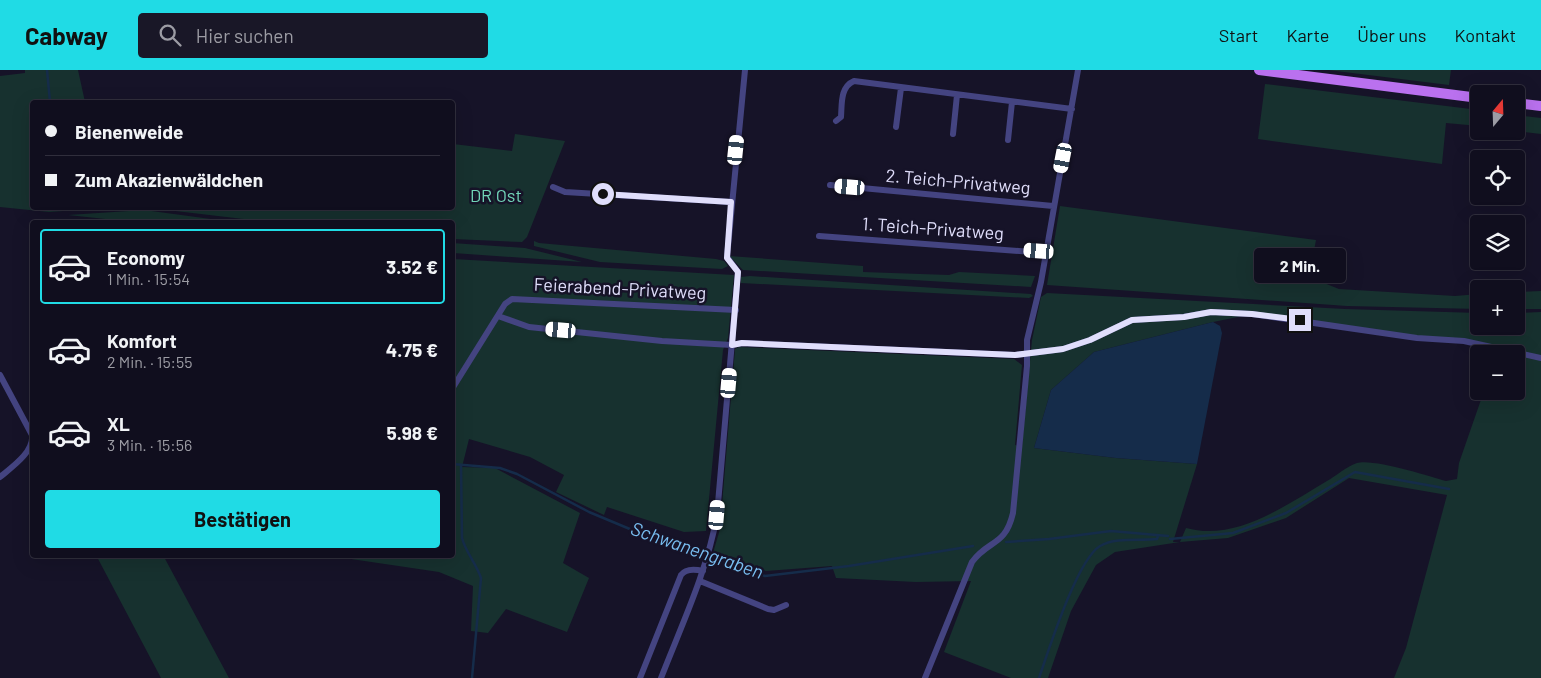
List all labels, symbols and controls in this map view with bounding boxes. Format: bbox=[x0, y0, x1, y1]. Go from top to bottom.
search box bbox=[138, 13, 488, 58]
text: Cabway bbox=[25, 21, 108, 50]
icon: search bbox=[156, 21, 184, 49]
text: Hier suchen bbox=[196, 24, 294, 47]
text: Start bbox=[1219, 24, 1258, 46]
text: Karte bbox=[1286, 24, 1329, 46]
text: Über uns bbox=[1357, 24, 1426, 46]
text: Kontakt bbox=[1454, 24, 1516, 46]
north arrow bbox=[1470, 85, 1525, 140]
map controls bbox=[1470, 85, 1525, 400]
text: Bienenweide bbox=[75, 120, 183, 143]
car bbox=[726, 134, 745, 166]
car bbox=[1052, 142, 1073, 174]
button: locate bbox=[1470, 150, 1525, 205]
street label: 2. Teich-Privatweg bbox=[885, 164, 1031, 198]
text: Zum Akazienwäldchen bbox=[75, 168, 263, 191]
car bbox=[834, 178, 865, 196]
route start bbox=[592, 183, 614, 205]
park label: DR Ost bbox=[470, 184, 522, 206]
street label: 1. Teich-Privatweg bbox=[862, 212, 1005, 244]
button: layers bbox=[1470, 215, 1525, 270]
car bbox=[1023, 242, 1054, 260]
icon: car bbox=[47, 244, 92, 289]
text: Economy bbox=[107, 246, 185, 269]
callout: 2 Min. bbox=[1254, 248, 1346, 282]
text: 3.52 € bbox=[386, 255, 438, 278]
text: 2 Min. bbox=[1280, 256, 1320, 275]
text: 1 Min. · 15:54 bbox=[107, 269, 190, 288]
street label: Feierabend-Privatweg bbox=[533, 273, 707, 304]
button: + bbox=[1470, 280, 1525, 335]
route end bbox=[1289, 309, 1311, 331]
car bbox=[545, 321, 576, 339]
icon: car bbox=[47, 327, 92, 372]
text: Komfort bbox=[107, 329, 177, 352]
text: 4.75 € bbox=[386, 338, 438, 361]
button: − bbox=[1470, 345, 1525, 400]
text: 2 Min. · 15:55 bbox=[107, 352, 193, 371]
car bbox=[720, 367, 737, 399]
icon: car bbox=[47, 410, 92, 455]
text: XL bbox=[107, 412, 130, 435]
text: 5.98 € bbox=[386, 421, 438, 444]
text: 3 Min. · 15:56 bbox=[107, 435, 192, 454]
button: Bestätigen bbox=[45, 490, 440, 548]
car bbox=[708, 499, 725, 531]
water label: Schwanengraben bbox=[628, 516, 767, 583]

